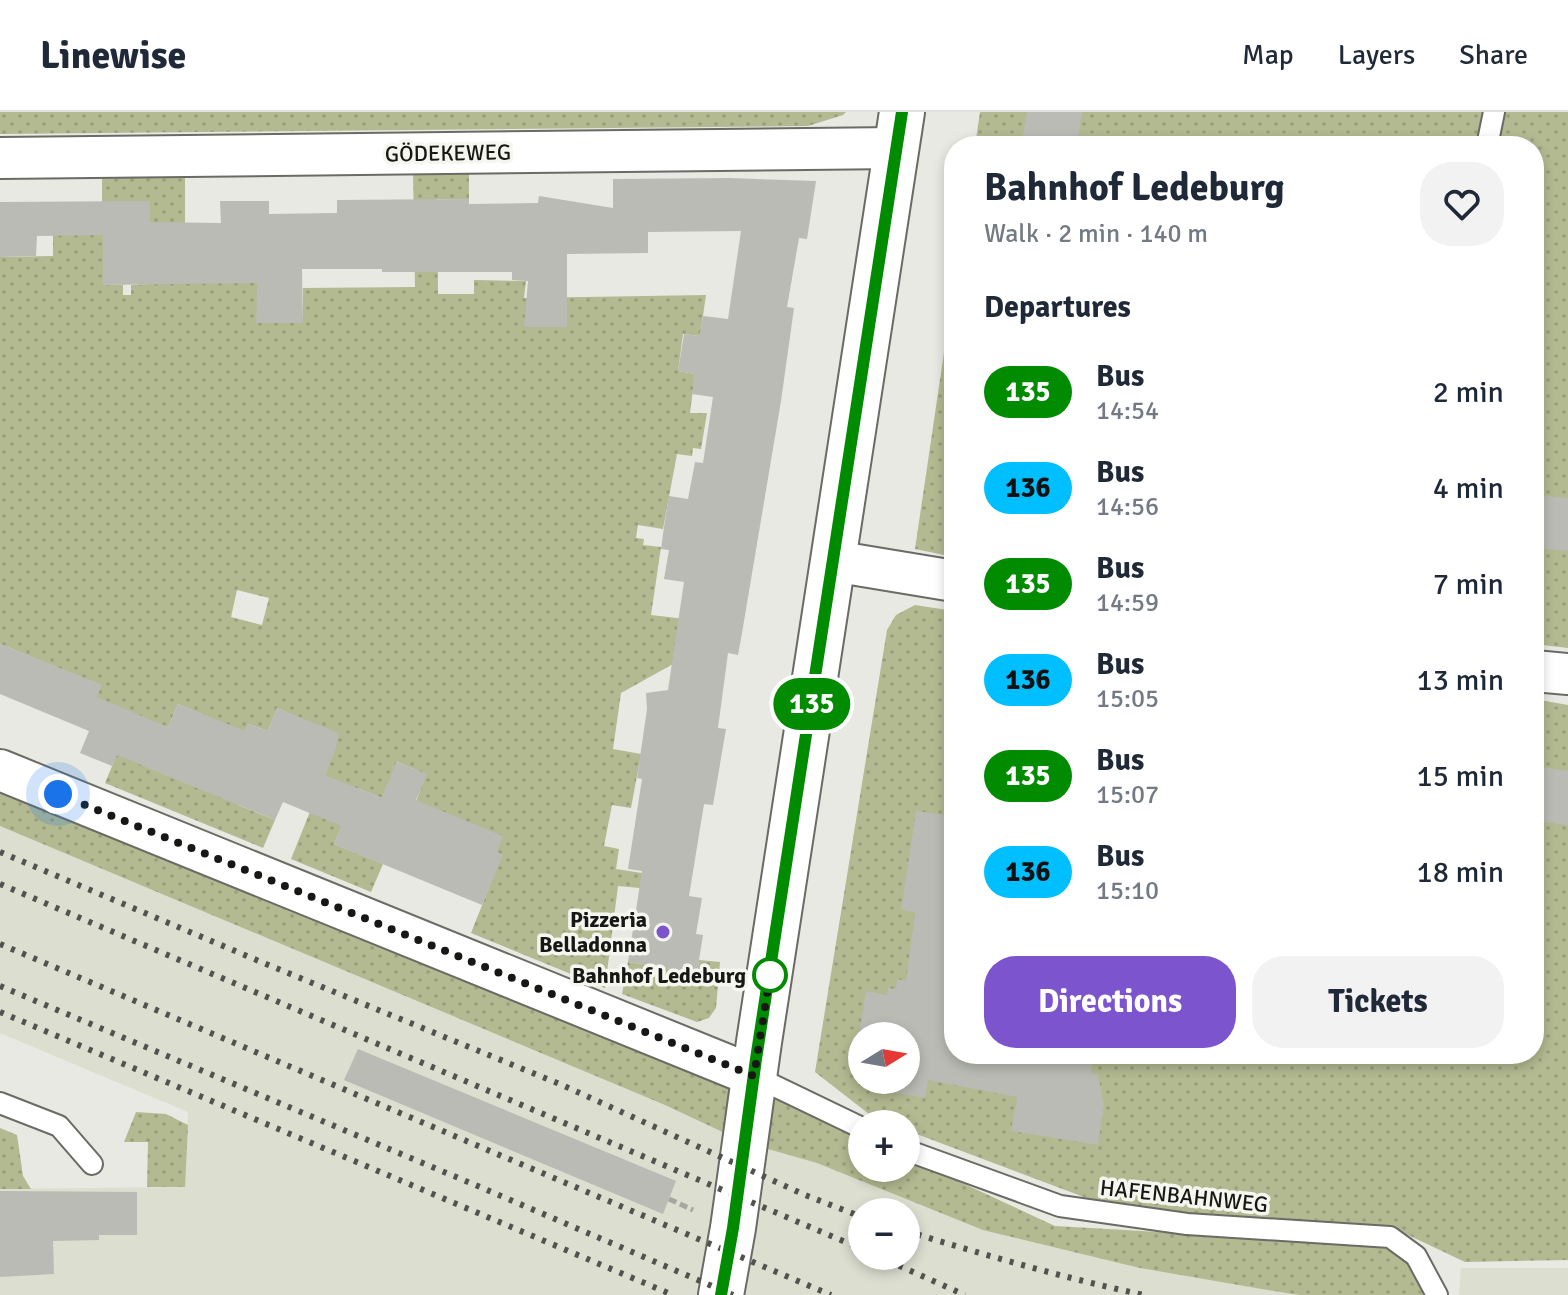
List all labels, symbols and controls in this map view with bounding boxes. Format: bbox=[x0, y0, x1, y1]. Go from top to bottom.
text: Linewise bbox=[40, 32, 187, 79]
text: Map bbox=[1242, 38, 1294, 72]
text: Layers bbox=[1338, 38, 1415, 72]
text: Share bbox=[1459, 38, 1528, 72]
street label: GÖDEKEWEG bbox=[385, 138, 511, 168]
button: heart bbox=[1420, 162, 1504, 246]
text: Bahnhof Ledeburg bbox=[984, 164, 1285, 211]
text: Walk · 2 min · 140 m bbox=[984, 218, 1208, 250]
text: Departures bbox=[984, 289, 1131, 326]
text: Bus bbox=[1096, 358, 1144, 395]
text: 2 min bbox=[1433, 374, 1504, 411]
text: 135 bbox=[1005, 375, 1051, 409]
text: 14:54 bbox=[1096, 395, 1159, 427]
text: Bus bbox=[1096, 454, 1144, 491]
text: 4 min bbox=[1433, 470, 1504, 507]
text: 136 bbox=[1005, 471, 1051, 505]
text: 14:56 bbox=[1096, 491, 1159, 523]
text: Bus bbox=[1096, 550, 1144, 587]
text: 7 min bbox=[1433, 566, 1504, 603]
text: 135 bbox=[1005, 567, 1051, 601]
text: 14:59 bbox=[1096, 587, 1159, 619]
text: Bus bbox=[1096, 646, 1144, 683]
text: 13 min bbox=[1417, 662, 1504, 699]
text: 136 bbox=[1005, 663, 1051, 697]
line badge: 135 bbox=[766, 678, 858, 730]
text: 15:05 bbox=[1096, 683, 1159, 715]
text: 135 bbox=[789, 687, 835, 721]
text: Bus bbox=[1096, 742, 1144, 779]
text: 15 min bbox=[1417, 758, 1504, 795]
text: 135 bbox=[1005, 759, 1051, 793]
your location bbox=[38, 774, 78, 814]
text: 15:07 bbox=[1096, 779, 1159, 811]
text: Bus bbox=[1096, 838, 1144, 875]
text: 18 min bbox=[1417, 854, 1504, 891]
text: 136 bbox=[1005, 855, 1051, 889]
text: 15:10 bbox=[1096, 875, 1159, 907]
place label: Pizzeria Belladonna bbox=[539, 906, 647, 958]
marker: Pizzeria Belladonna bbox=[654, 923, 672, 941]
button: Directions bbox=[984, 956, 1236, 1048]
button: Tickets bbox=[1252, 956, 1504, 1048]
marker: Bahnhof Ledeburg bbox=[753, 958, 787, 992]
place label: Bahnhof Ledeburg bbox=[572, 962, 746, 989]
north arrow bbox=[848, 1022, 920, 1094]
map controls bbox=[848, 1022, 920, 1270]
button: + bbox=[848, 1110, 920, 1182]
street label: HAFENBAHNWEG bbox=[1099, 1174, 1269, 1218]
button: − bbox=[848, 1198, 920, 1270]

